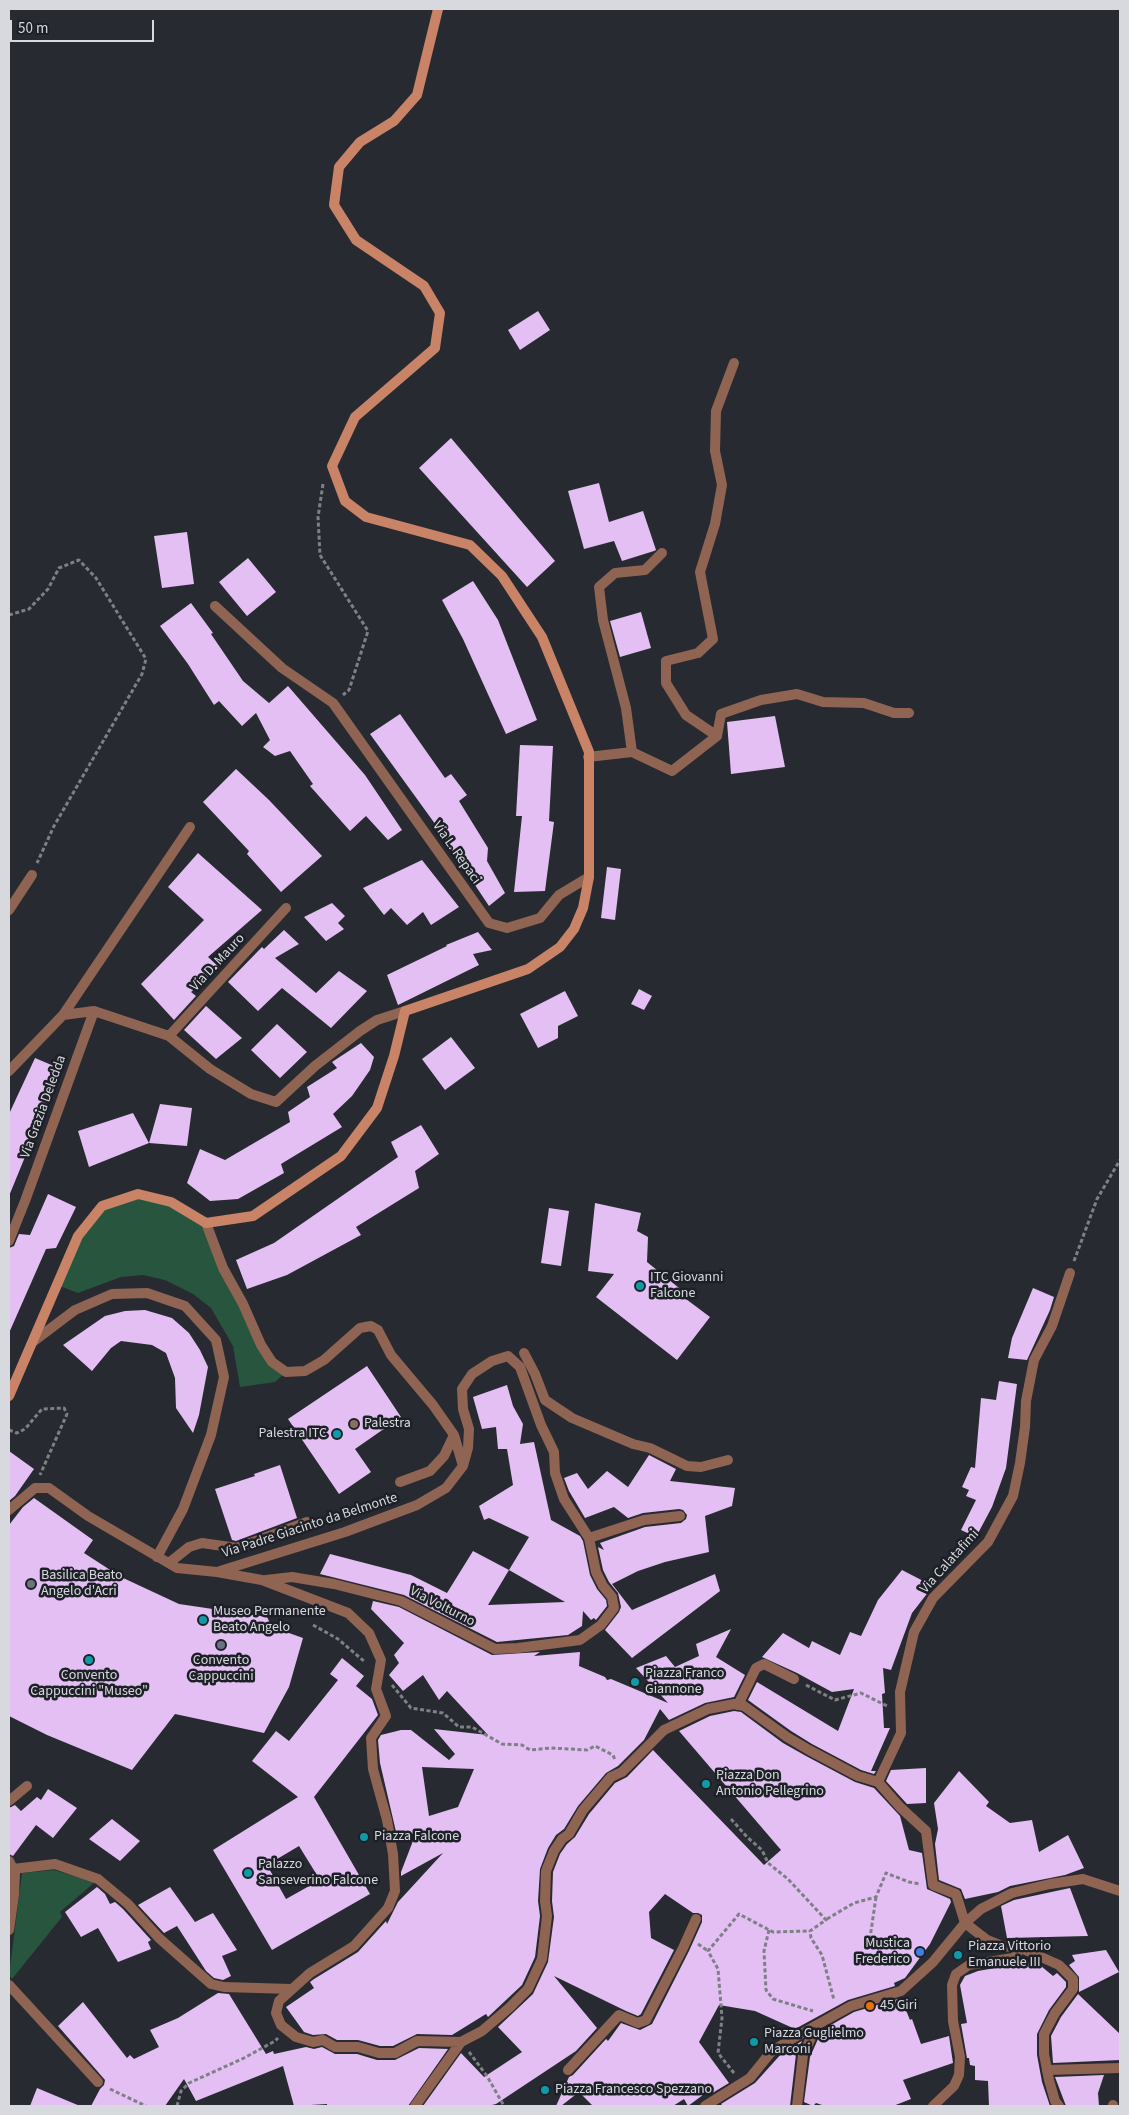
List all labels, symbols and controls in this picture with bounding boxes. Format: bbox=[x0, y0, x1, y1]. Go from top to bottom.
scale bar bbox=[12, 10, 156, 42]
text: 50 m bbox=[18, 18, 48, 39]
street label: Via L. Repaci bbox=[428, 818, 484, 888]
street label: Via D. Mauro bbox=[187, 931, 249, 995]
street label: Via Grazia Deledda bbox=[18, 1053, 70, 1161]
place label: ITC Giovanni Falcone bbox=[650, 1270, 723, 1302]
marker: ITC Giovanni Falcone bbox=[634, 1280, 646, 1292]
place label: Palestra bbox=[364, 1416, 411, 1432]
marker: Palestra bbox=[348, 1418, 360, 1430]
place label: Palestra ITC bbox=[259, 1426, 327, 1442]
marker: Palestra ITC bbox=[331, 1428, 343, 1440]
street label: Via Padre Giacinto da Belmonte bbox=[220, 1490, 400, 1562]
street label: Via Calatafimi bbox=[917, 1527, 983, 1597]
place label: Basilica Beato Angelo d'Acri bbox=[41, 1568, 123, 1600]
marker: Basilica Beato Angelo d'Acri bbox=[25, 1578, 37, 1590]
street label: Via Volturno bbox=[407, 1583, 477, 1631]
place label: Museo Permanente Beato Angelo bbox=[213, 1604, 326, 1636]
marker: Museo Permanente Beato Angelo bbox=[197, 1614, 209, 1626]
marker: Convento Cappuccini bbox=[215, 1639, 227, 1651]
place label: Convento Cappuccini bbox=[188, 1653, 254, 1685]
marker: Convento Cappuccini "Museo" bbox=[83, 1654, 95, 1666]
place label: Piazza Franco Giannone bbox=[645, 1666, 724, 1698]
place label: Convento Cappuccini "Museo" bbox=[30, 1668, 148, 1700]
marker: Piazza Franco Giannone bbox=[629, 1676, 641, 1688]
place label: Piazza Don Antonio Pellegrino bbox=[716, 1768, 824, 1800]
marker: Piazza Don Antonio Pellegrino bbox=[700, 1778, 712, 1790]
place label: Piazza Falcone bbox=[374, 1829, 459, 1845]
marker: Piazza Falcone bbox=[358, 1831, 370, 1843]
place label: Palazzo Sanseverino Falcone bbox=[258, 1857, 378, 1890]
marker: Palazzo Sanseverino Falcone bbox=[242, 1867, 254, 1879]
place label: Mustica Frederico bbox=[855, 1936, 910, 1968]
place label: Piazza Vittorio Emanuele III bbox=[968, 1939, 1051, 1971]
marker: Mustica Frederico bbox=[914, 1946, 926, 1958]
marker: Piazza Vittorio Emanuele III bbox=[952, 1949, 964, 1961]
place label: 45 Giri bbox=[880, 1998, 917, 2014]
marker: 45 Giri bbox=[864, 2000, 876, 2012]
place label: Piazza Guglielmo Marconi bbox=[764, 2026, 864, 2058]
marker: Piazza Guglielmo Marconi bbox=[748, 2036, 760, 2048]
place label: Piazza Francesco Spezzano bbox=[555, 2082, 712, 2098]
marker: Piazza Francesco Spezzano bbox=[539, 2084, 551, 2096]

